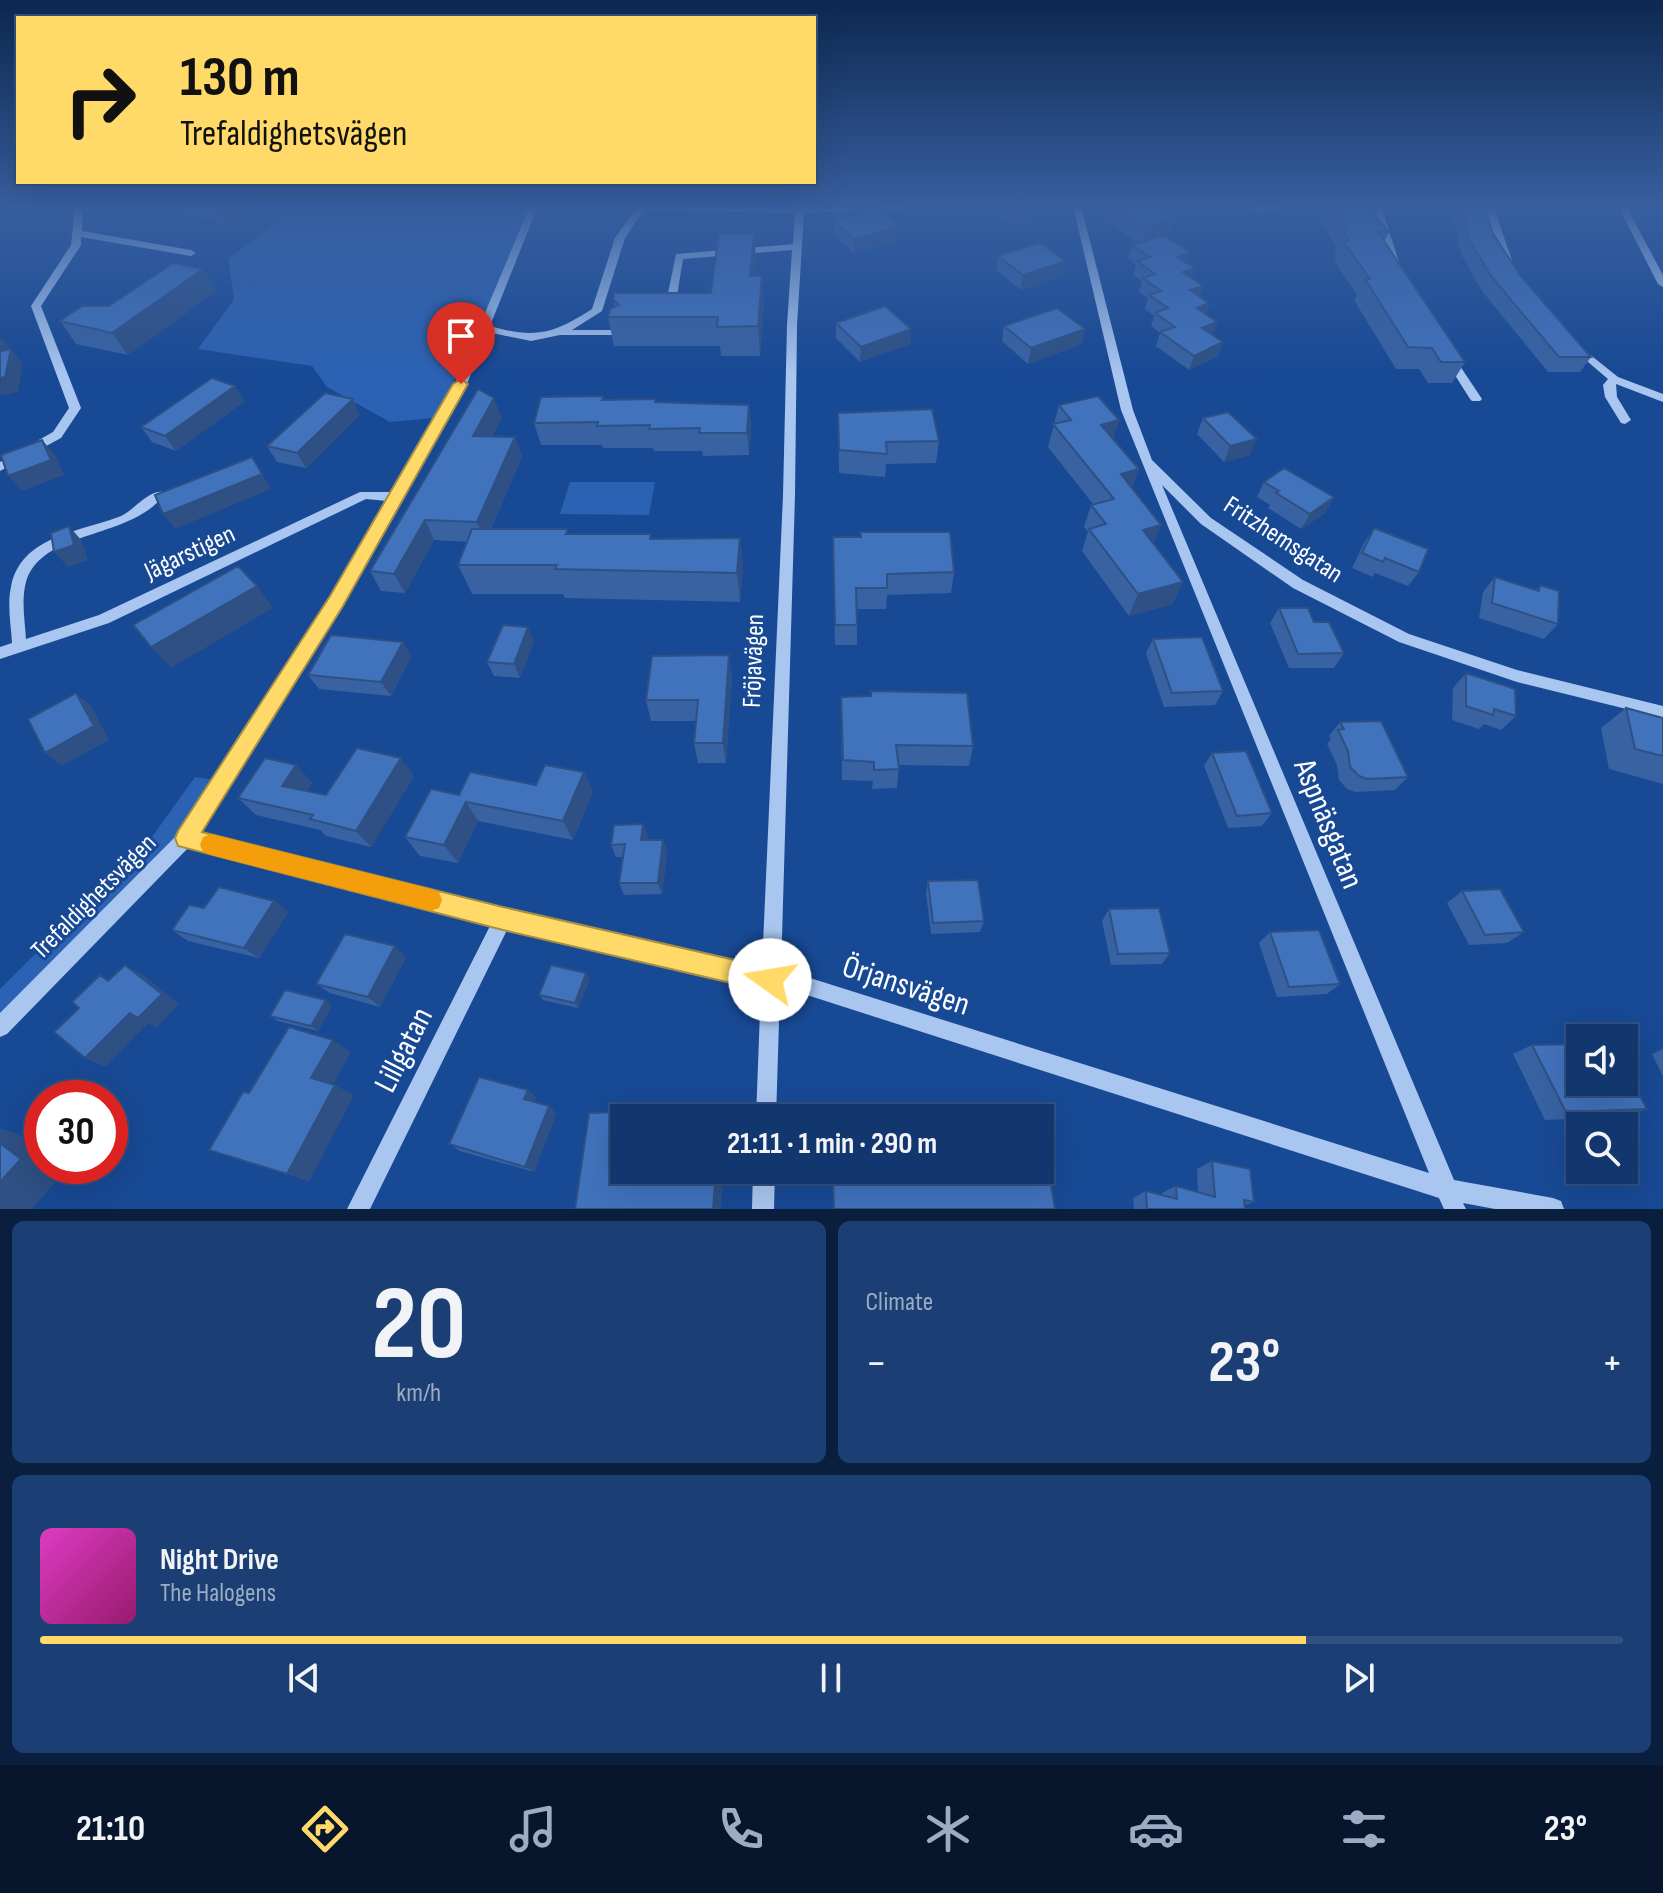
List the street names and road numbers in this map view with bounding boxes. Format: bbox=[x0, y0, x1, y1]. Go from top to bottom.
street label: Fritzhemsgatan bbox=[1218, 490, 1348, 590]
street label: Jägarstigen bbox=[139, 519, 240, 588]
street label: Fröjavägen bbox=[737, 614, 771, 708]
street label: Aspnäsgatan bbox=[1284, 753, 1372, 894]
street label: Trefaldighetsvägen bbox=[25, 828, 163, 966]
street label: Örjansvägen bbox=[837, 947, 975, 1025]
street label: Lillgatan bbox=[366, 1001, 442, 1099]

